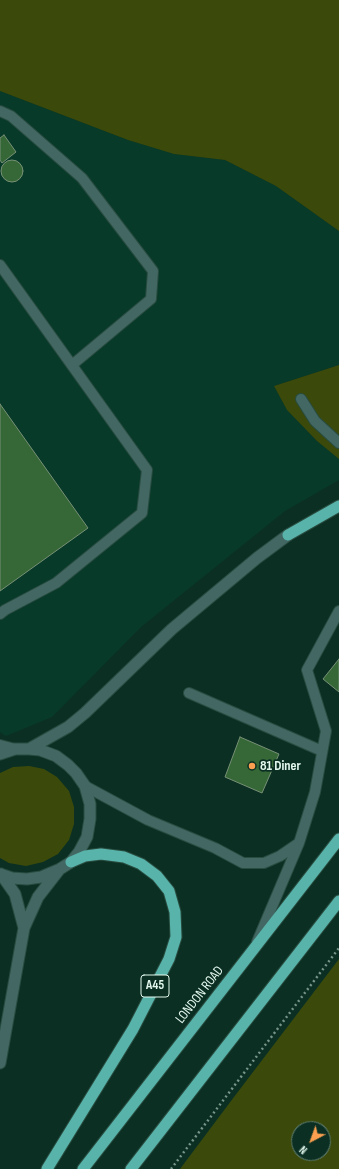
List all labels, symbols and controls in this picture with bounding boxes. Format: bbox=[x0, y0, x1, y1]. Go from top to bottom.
place label: 81 Diner bbox=[260, 758, 301, 774]
marker: 81 Diner bbox=[247, 761, 257, 771]
street label: LONDON ROAD bbox=[172, 963, 228, 1027]
road number: A45 bbox=[141, 975, 169, 997]
north arrow bbox=[291, 1121, 331, 1161]
text: N bbox=[297, 1143, 310, 1157]

